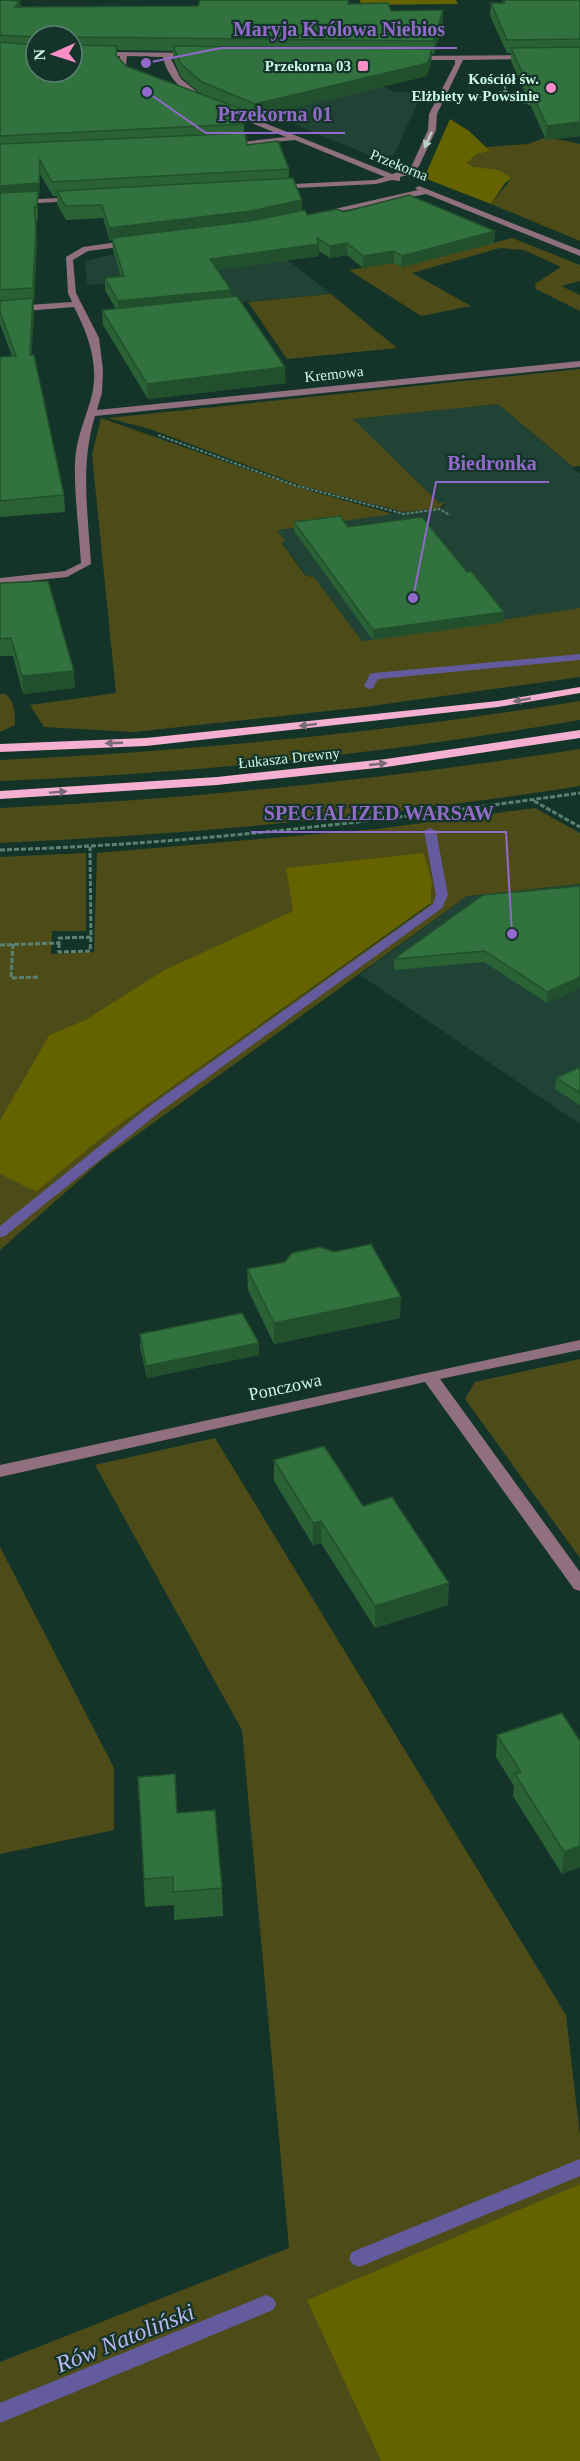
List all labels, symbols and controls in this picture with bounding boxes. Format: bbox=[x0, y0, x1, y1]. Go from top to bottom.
callout: Maryja Królowa Niebios bbox=[221, 10, 457, 48]
text: Maryja Królowa Niebios bbox=[233, 18, 445, 41]
north arrow bbox=[24, 24, 84, 84]
text: N bbox=[31, 48, 48, 61]
place label: Przekorna 03 bbox=[265, 58, 351, 74]
marker: Przekorna 03 bbox=[356, 59, 370, 73]
place label: Kościół św. Elżbiety w Powsinie bbox=[412, 71, 539, 104]
marker: Kościół św. Elżbiety w Powsinie bbox=[544, 81, 558, 95]
callout: Przekorna 01 bbox=[206, 95, 345, 133]
text: Przekorna 01 bbox=[218, 103, 332, 125]
one-way arrow bbox=[423, 131, 432, 148]
street label: Przekorna bbox=[368, 146, 431, 184]
street label: Kremowa bbox=[304, 363, 365, 385]
callout: Biedronka bbox=[436, 444, 549, 482]
text: Biedronka bbox=[447, 452, 537, 474]
one-way arrow bbox=[513, 696, 532, 705]
one-way arrow bbox=[298, 720, 317, 729]
one-way arrow bbox=[104, 738, 123, 748]
street label: Łukasza Drewny bbox=[237, 745, 341, 771]
one-way arrow bbox=[369, 759, 388, 768]
one-way arrow bbox=[49, 787, 68, 797]
callout: SPECIALIZED WARSAW bbox=[251, 794, 506, 832]
text: SPECIALIZED WARSAW bbox=[264, 802, 494, 824]
street label: Ponczowa bbox=[247, 1370, 323, 1404]
water label: Rów Natoliński bbox=[51, 2298, 198, 2378]

